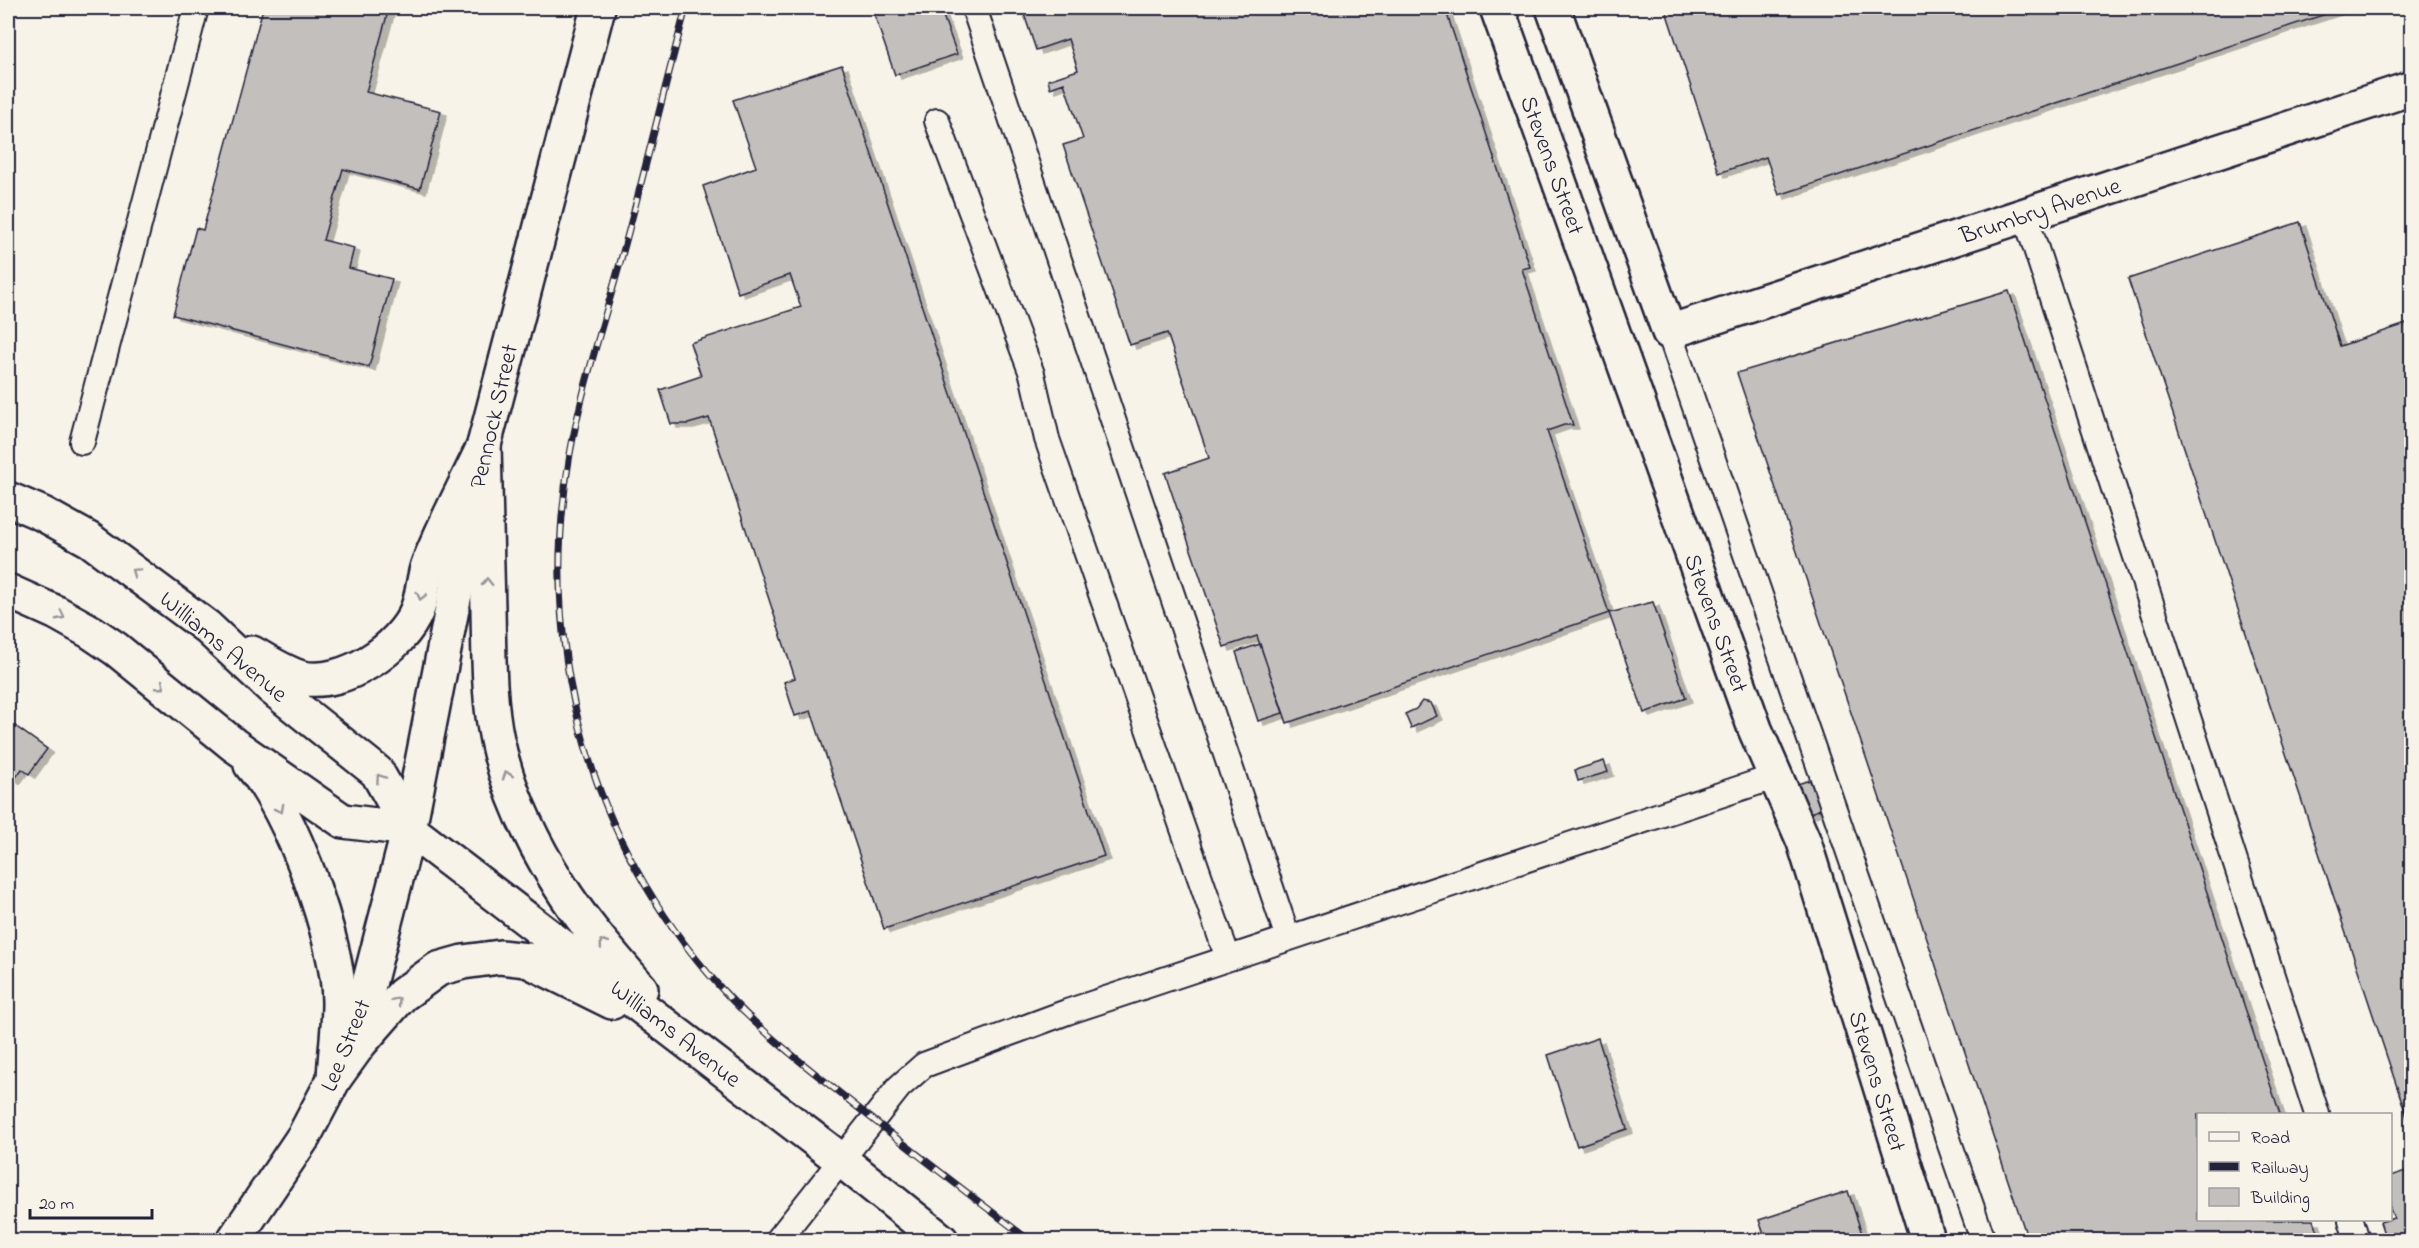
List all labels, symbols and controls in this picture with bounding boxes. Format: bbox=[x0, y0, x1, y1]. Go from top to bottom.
street label: Stevens Street bbox=[1509, 92, 1592, 240]
street label: Brumbry Avenue bbox=[1955, 170, 2126, 256]
street label: Pennock Street bbox=[462, 341, 529, 492]
street label: Stevens Street bbox=[1673, 550, 1756, 698]
one-way arrow bbox=[130, 568, 141, 579]
one-way arrow bbox=[481, 577, 493, 586]
street label: Williams Avenue bbox=[151, 584, 294, 712]
one-way arrow bbox=[415, 590, 428, 600]
one-way arrow bbox=[54, 609, 65, 620]
one-way arrow bbox=[154, 679, 165, 690]
one-way arrow bbox=[502, 770, 515, 780]
one-way arrow bbox=[376, 774, 387, 785]
one-way arrow bbox=[273, 803, 284, 814]
one-way arrow bbox=[599, 939, 610, 950]
street label: Williams Avenue bbox=[601, 973, 748, 1098]
street label: Lee Street bbox=[313, 994, 382, 1097]
one-way arrow bbox=[390, 998, 401, 1008]
street label: Stevens Street bbox=[1838, 1007, 1914, 1156]
legend bbox=[2197, 1113, 2392, 1221]
text: Road bbox=[2251, 1126, 2290, 1152]
text: Railway bbox=[2251, 1156, 2308, 1182]
scale bar bbox=[30, 1182, 152, 1220]
text: Building bbox=[2250, 1186, 2310, 1213]
text: 20 m bbox=[39, 1192, 74, 1218]

